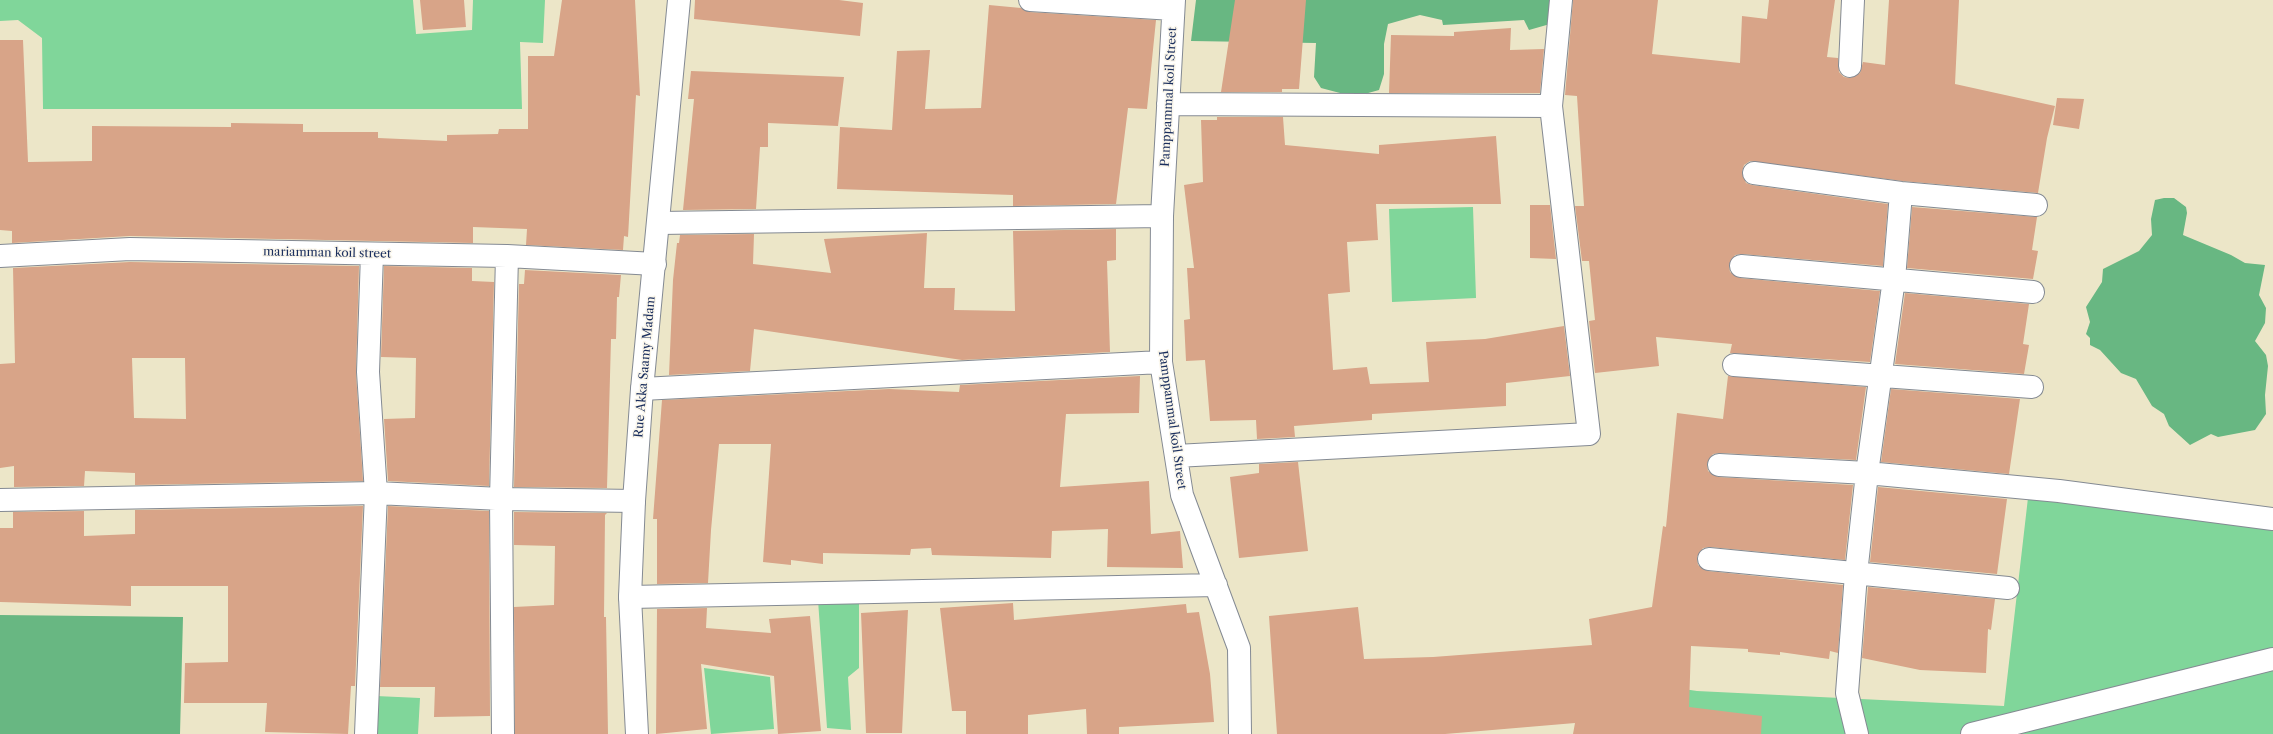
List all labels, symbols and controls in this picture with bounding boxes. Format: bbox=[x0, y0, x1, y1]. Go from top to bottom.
street label: Pamppammal koil Street bbox=[1158, 27, 1180, 167]
street label: mariamman koil street bbox=[263, 245, 391, 261]
street label: Rue Akka Saamy Madam bbox=[632, 296, 658, 438]
street label: Pamppammal koil Street bbox=[1155, 350, 1189, 490]

